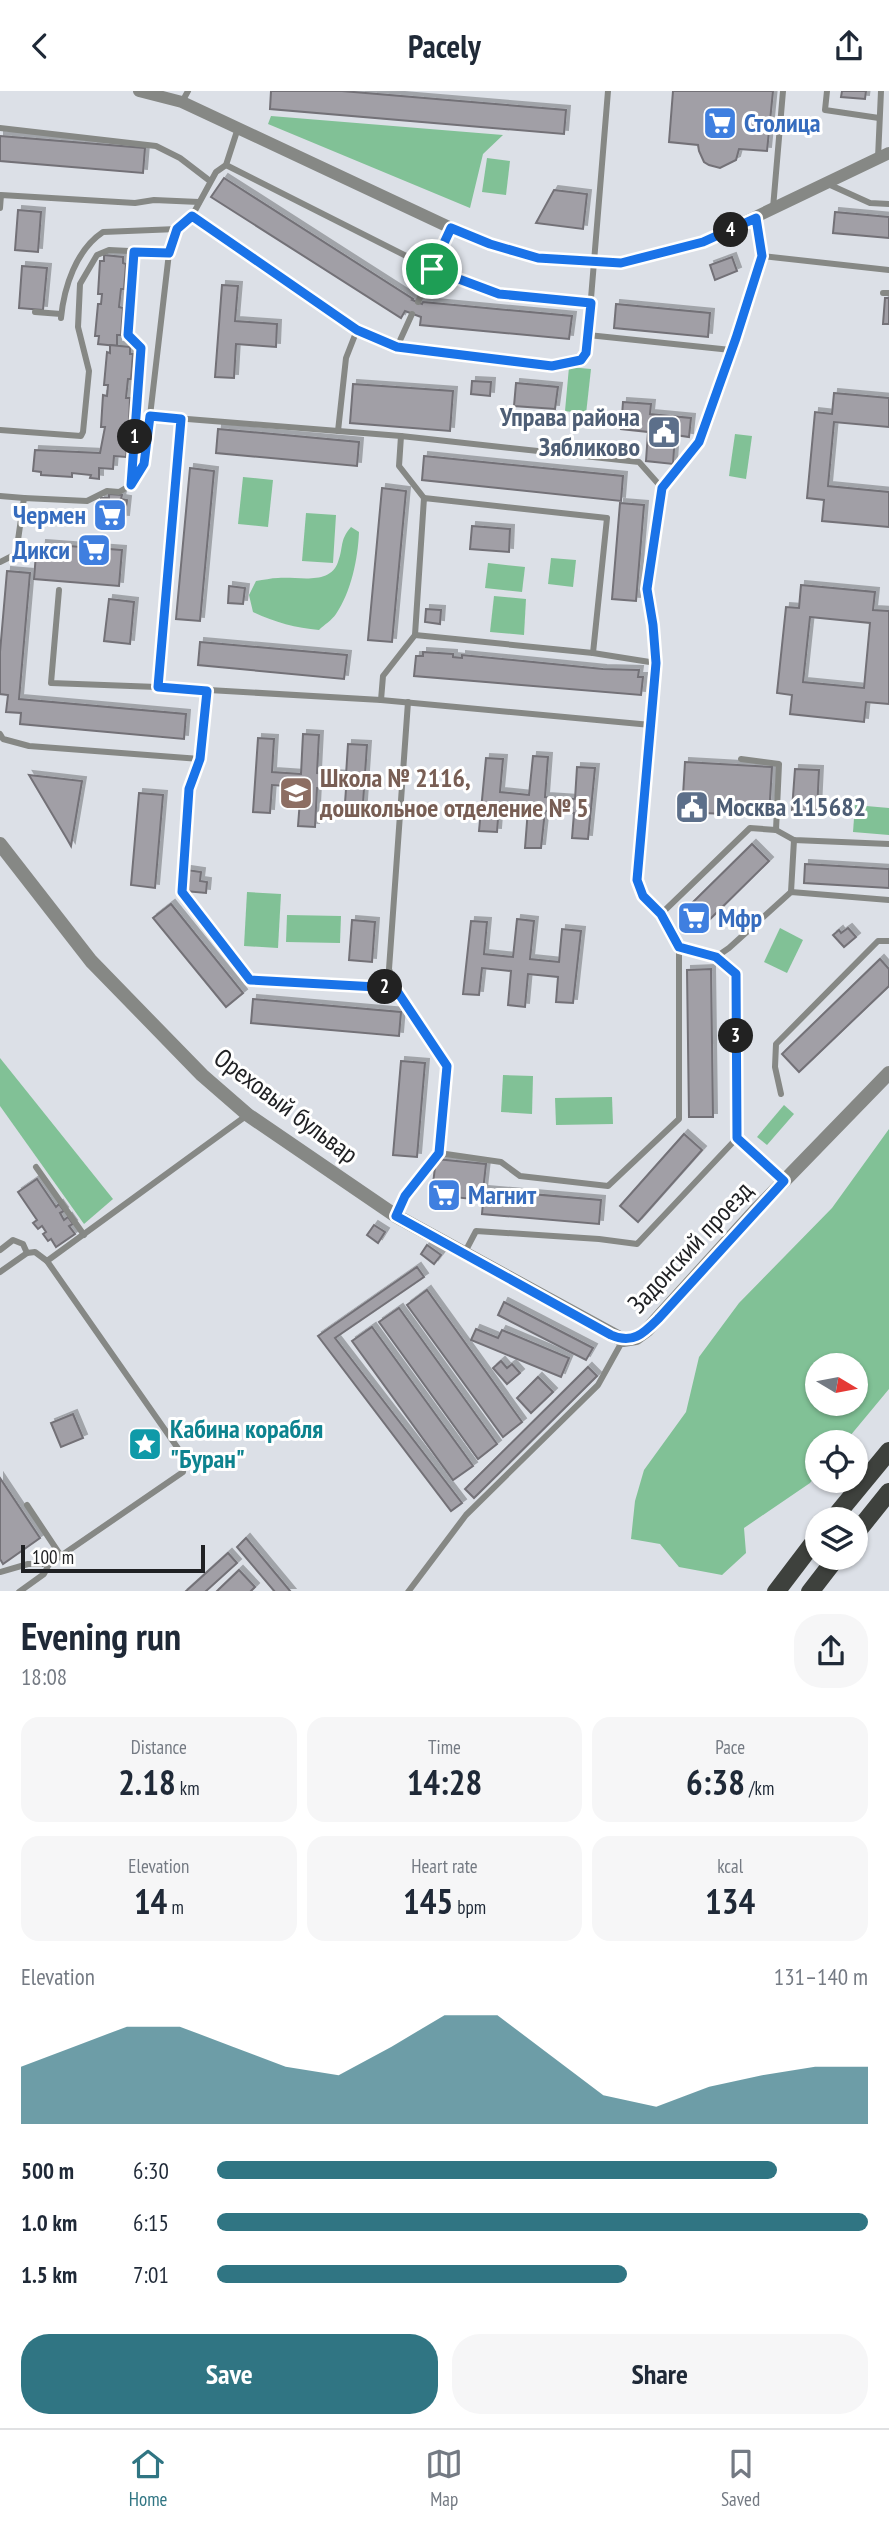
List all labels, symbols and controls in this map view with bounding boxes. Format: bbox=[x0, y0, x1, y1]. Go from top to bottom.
text: Pacely bbox=[408, 25, 481, 67]
icon: back bbox=[21, 27, 59, 65]
icon: share bbox=[830, 27, 868, 65]
supermarket icon: Столица bbox=[701, 104, 739, 142]
place label: Столица bbox=[744, 106, 821, 139]
pin: 4 bbox=[714, 213, 748, 247]
text: 4 bbox=[726, 217, 735, 241]
pin bbox=[402, 239, 462, 299]
icon: arrive bbox=[413, 250, 451, 288]
place label: Управа района Зябликово bbox=[499, 400, 640, 463]
public building icon: Управа района Зябликово bbox=[645, 413, 683, 451]
pin: 1 bbox=[118, 419, 152, 455]
text: 1 bbox=[130, 424, 139, 448]
supermarket icon: Чермен bbox=[91, 496, 129, 534]
place label: Чермен bbox=[13, 498, 86, 531]
supermarket icon: Дикси bbox=[75, 531, 113, 569]
place label: Дикси bbox=[12, 533, 70, 566]
place label: Школа № 2116, дошкольное отделение № 5 bbox=[319, 761, 589, 824]
school or university icon: Школа № 2116, дошкольное отделение № 5 bbox=[277, 774, 315, 812]
public building icon: Москва 115682 bbox=[673, 788, 711, 826]
place label: Москва 115682 bbox=[716, 790, 866, 823]
supermarket icon: Мфр bbox=[675, 899, 713, 937]
place label: Мфр bbox=[718, 901, 762, 934]
pin: 2 bbox=[368, 969, 402, 1005]
text: 2 bbox=[380, 974, 389, 998]
pin: 3 bbox=[718, 1019, 754, 1053]
text: 3 bbox=[731, 1023, 740, 1047]
street label: Ореховый бульвар bbox=[208, 1041, 365, 1170]
street label: Задонский проезд bbox=[620, 1174, 759, 1319]
supermarket icon: Магнит bbox=[425, 1176, 463, 1214]
place label: Магнит bbox=[468, 1178, 536, 1211]
north arrow bbox=[805, 1353, 868, 1416]
map controls bbox=[805, 1353, 868, 1570]
place label: Кабина корабля "Буран" bbox=[170, 1412, 323, 1475]
place icon: Кабина корабля "Буран" bbox=[126, 1425, 164, 1463]
button: locate bbox=[805, 1430, 868, 1493]
button: layers bbox=[805, 1507, 868, 1570]
scale bar bbox=[21, 1542, 205, 1574]
text: 100 m bbox=[32, 1545, 74, 1569]
text: Evening run bbox=[21, 1611, 181, 1660]
button: share bbox=[794, 1614, 868, 1688]
text: 18:08 bbox=[21, 1662, 67, 1691]
text: Distance bbox=[131, 1735, 187, 1759]
text: Time bbox=[428, 1735, 461, 1759]
text: Pace bbox=[715, 1735, 745, 1759]
text: 2.18 bbox=[118, 1759, 176, 1805]
text: 14:28 bbox=[407, 1759, 482, 1805]
text: 6:38 bbox=[686, 1759, 745, 1805]
text: km bbox=[176, 1776, 200, 1800]
text: /km bbox=[745, 1776, 774, 1800]
text: Elevation bbox=[128, 1854, 189, 1878]
text: Heart rate bbox=[411, 1854, 478, 1878]
text: kcal bbox=[717, 1854, 743, 1878]
text: 14 bbox=[134, 1878, 167, 1924]
text: 145 bbox=[403, 1878, 453, 1924]
text: 134 bbox=[705, 1878, 755, 1924]
text: m bbox=[167, 1895, 184, 1919]
text: bpm bbox=[453, 1895, 486, 1919]
text: Elevation bbox=[21, 1962, 95, 1991]
text: 131–140 m bbox=[774, 1962, 868, 1991]
text: 500 m bbox=[21, 2156, 74, 2185]
text: 6:30 bbox=[133, 2156, 169, 2185]
text: 1.0 km bbox=[21, 2208, 77, 2237]
text: 6:15 bbox=[133, 2208, 169, 2237]
text: 1.5 km bbox=[21, 2260, 77, 2289]
text: 7:01 bbox=[133, 2260, 169, 2289]
button: Save bbox=[21, 2334, 438, 2414]
button: Share bbox=[452, 2334, 868, 2414]
tab: Home bbox=[129, 2445, 167, 2511]
tab: Map bbox=[425, 2445, 463, 2511]
tab: Saved bbox=[721, 2445, 760, 2511]

